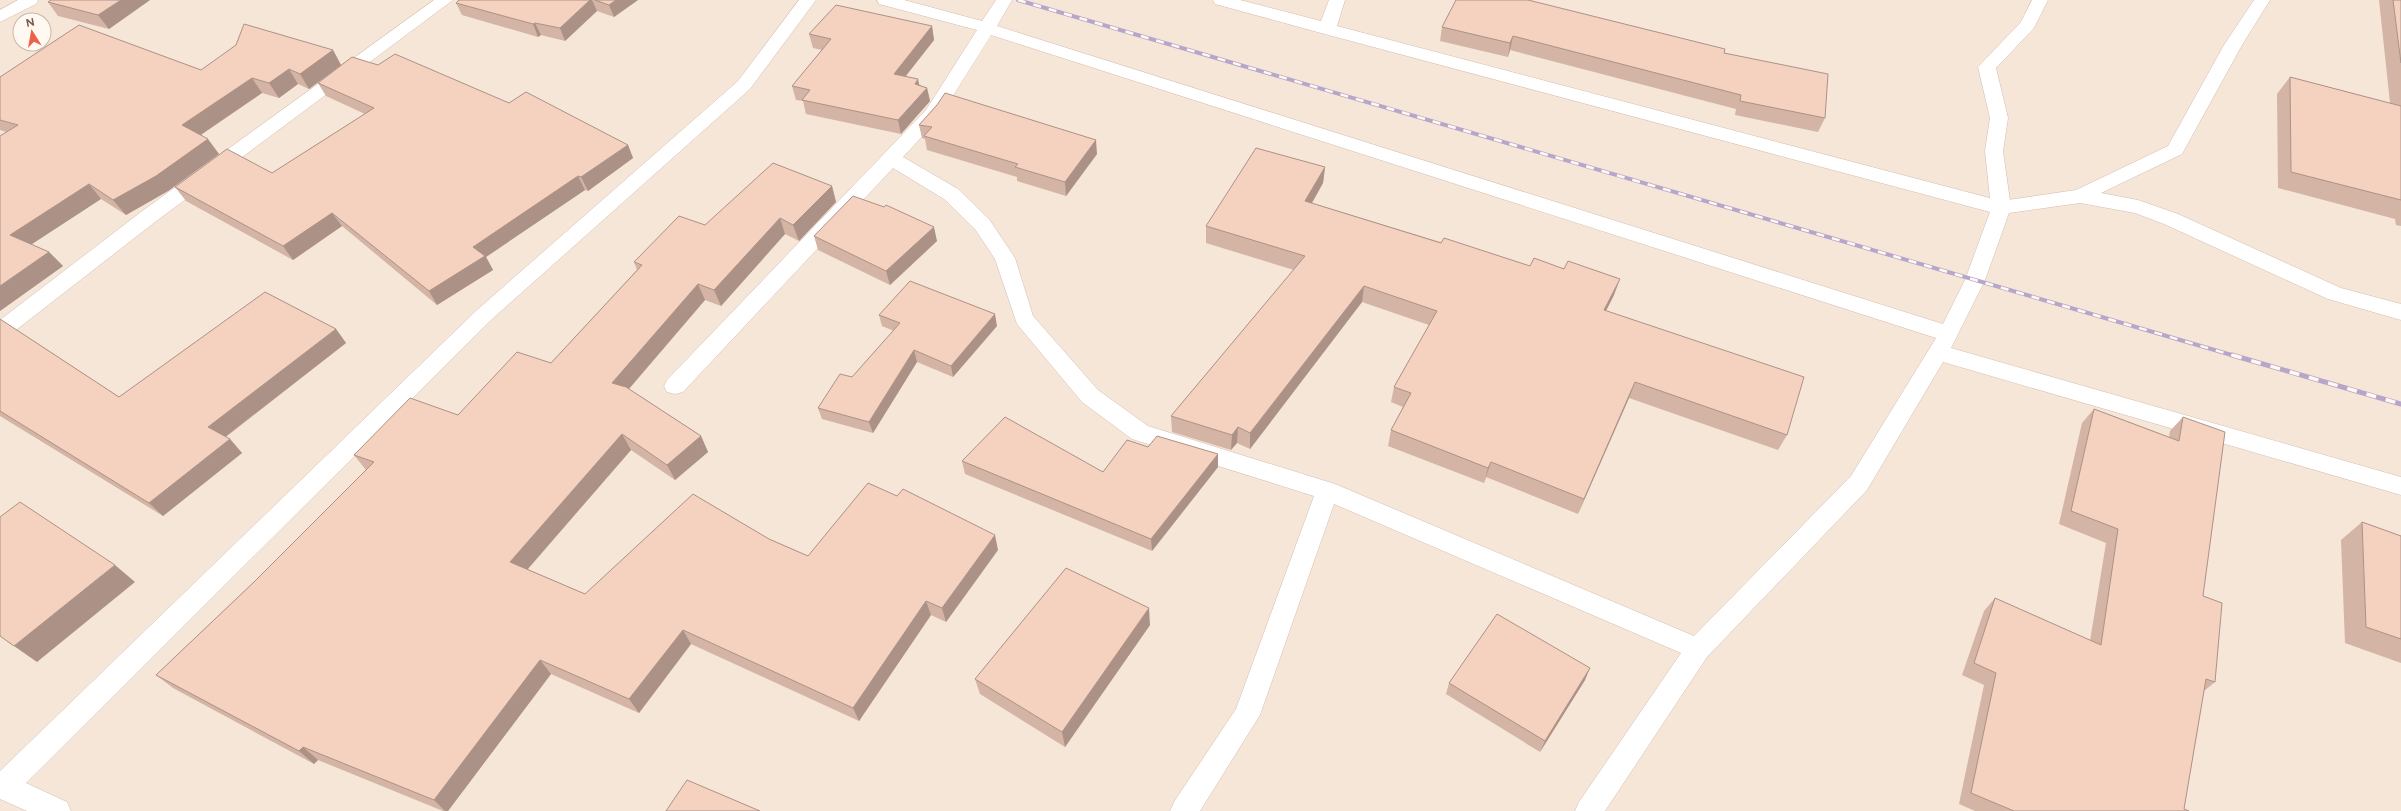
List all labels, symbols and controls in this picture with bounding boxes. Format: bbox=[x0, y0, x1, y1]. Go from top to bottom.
north arrow bbox=[12, 12, 52, 52]
text: N bbox=[25, 15, 36, 30]

